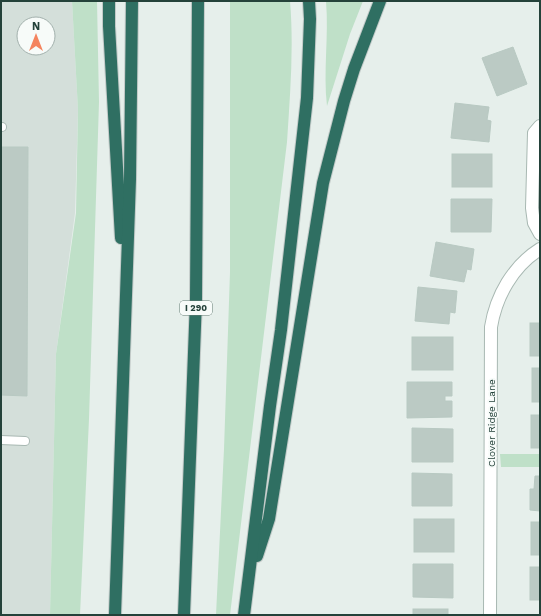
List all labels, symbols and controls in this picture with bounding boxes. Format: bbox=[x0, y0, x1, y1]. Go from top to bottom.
north arrow bbox=[16, 16, 56, 56]
text: N bbox=[32, 20, 40, 33]
road number: I 290 bbox=[180, 301, 212, 315]
street label: Clover Ridge Lane bbox=[486, 379, 497, 467]

